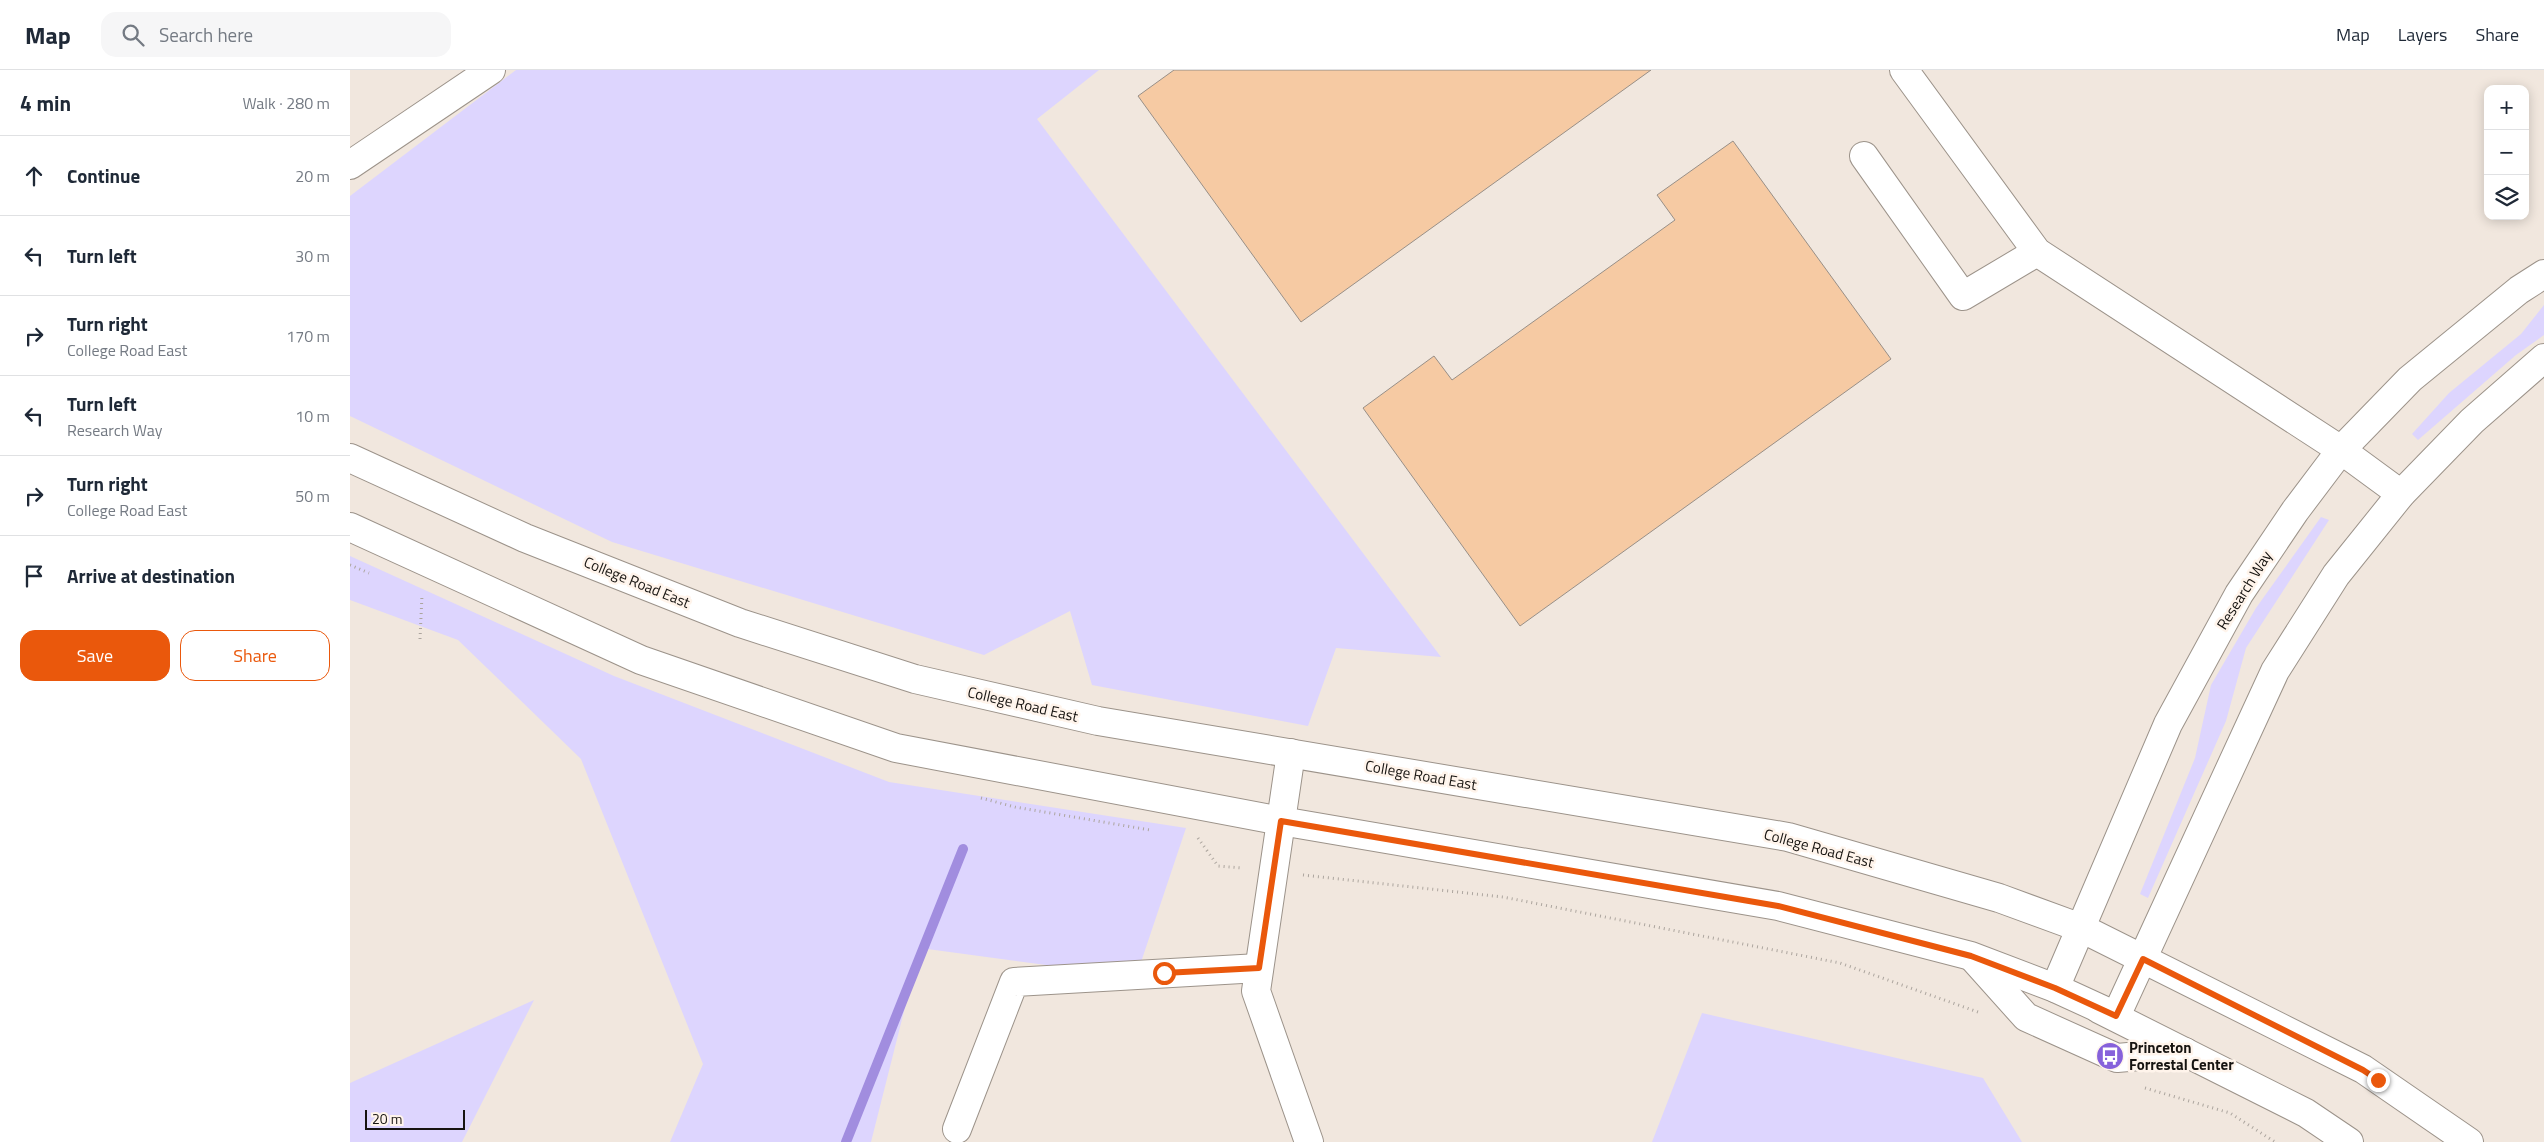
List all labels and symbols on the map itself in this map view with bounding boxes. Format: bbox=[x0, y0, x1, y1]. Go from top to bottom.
street label: Research Way bbox=[2211, 546, 2277, 634]
street label: College Road East bbox=[580, 550, 694, 614]
street label: College Road East bbox=[965, 680, 1081, 728]
street label: College Road East bbox=[1363, 754, 1479, 796]
street label: College Road East bbox=[1762, 822, 1877, 874]
route start bbox=[1153, 962, 1176, 985]
place label: Princeton Forrestal Center bbox=[2129, 1036, 2234, 1076]
bus stop icon: Princeton Forrestal Center bbox=[2095, 1041, 2125, 1071]
route end bbox=[2367, 1069, 2390, 1092]
scale bar bbox=[365, 1107, 465, 1130]

